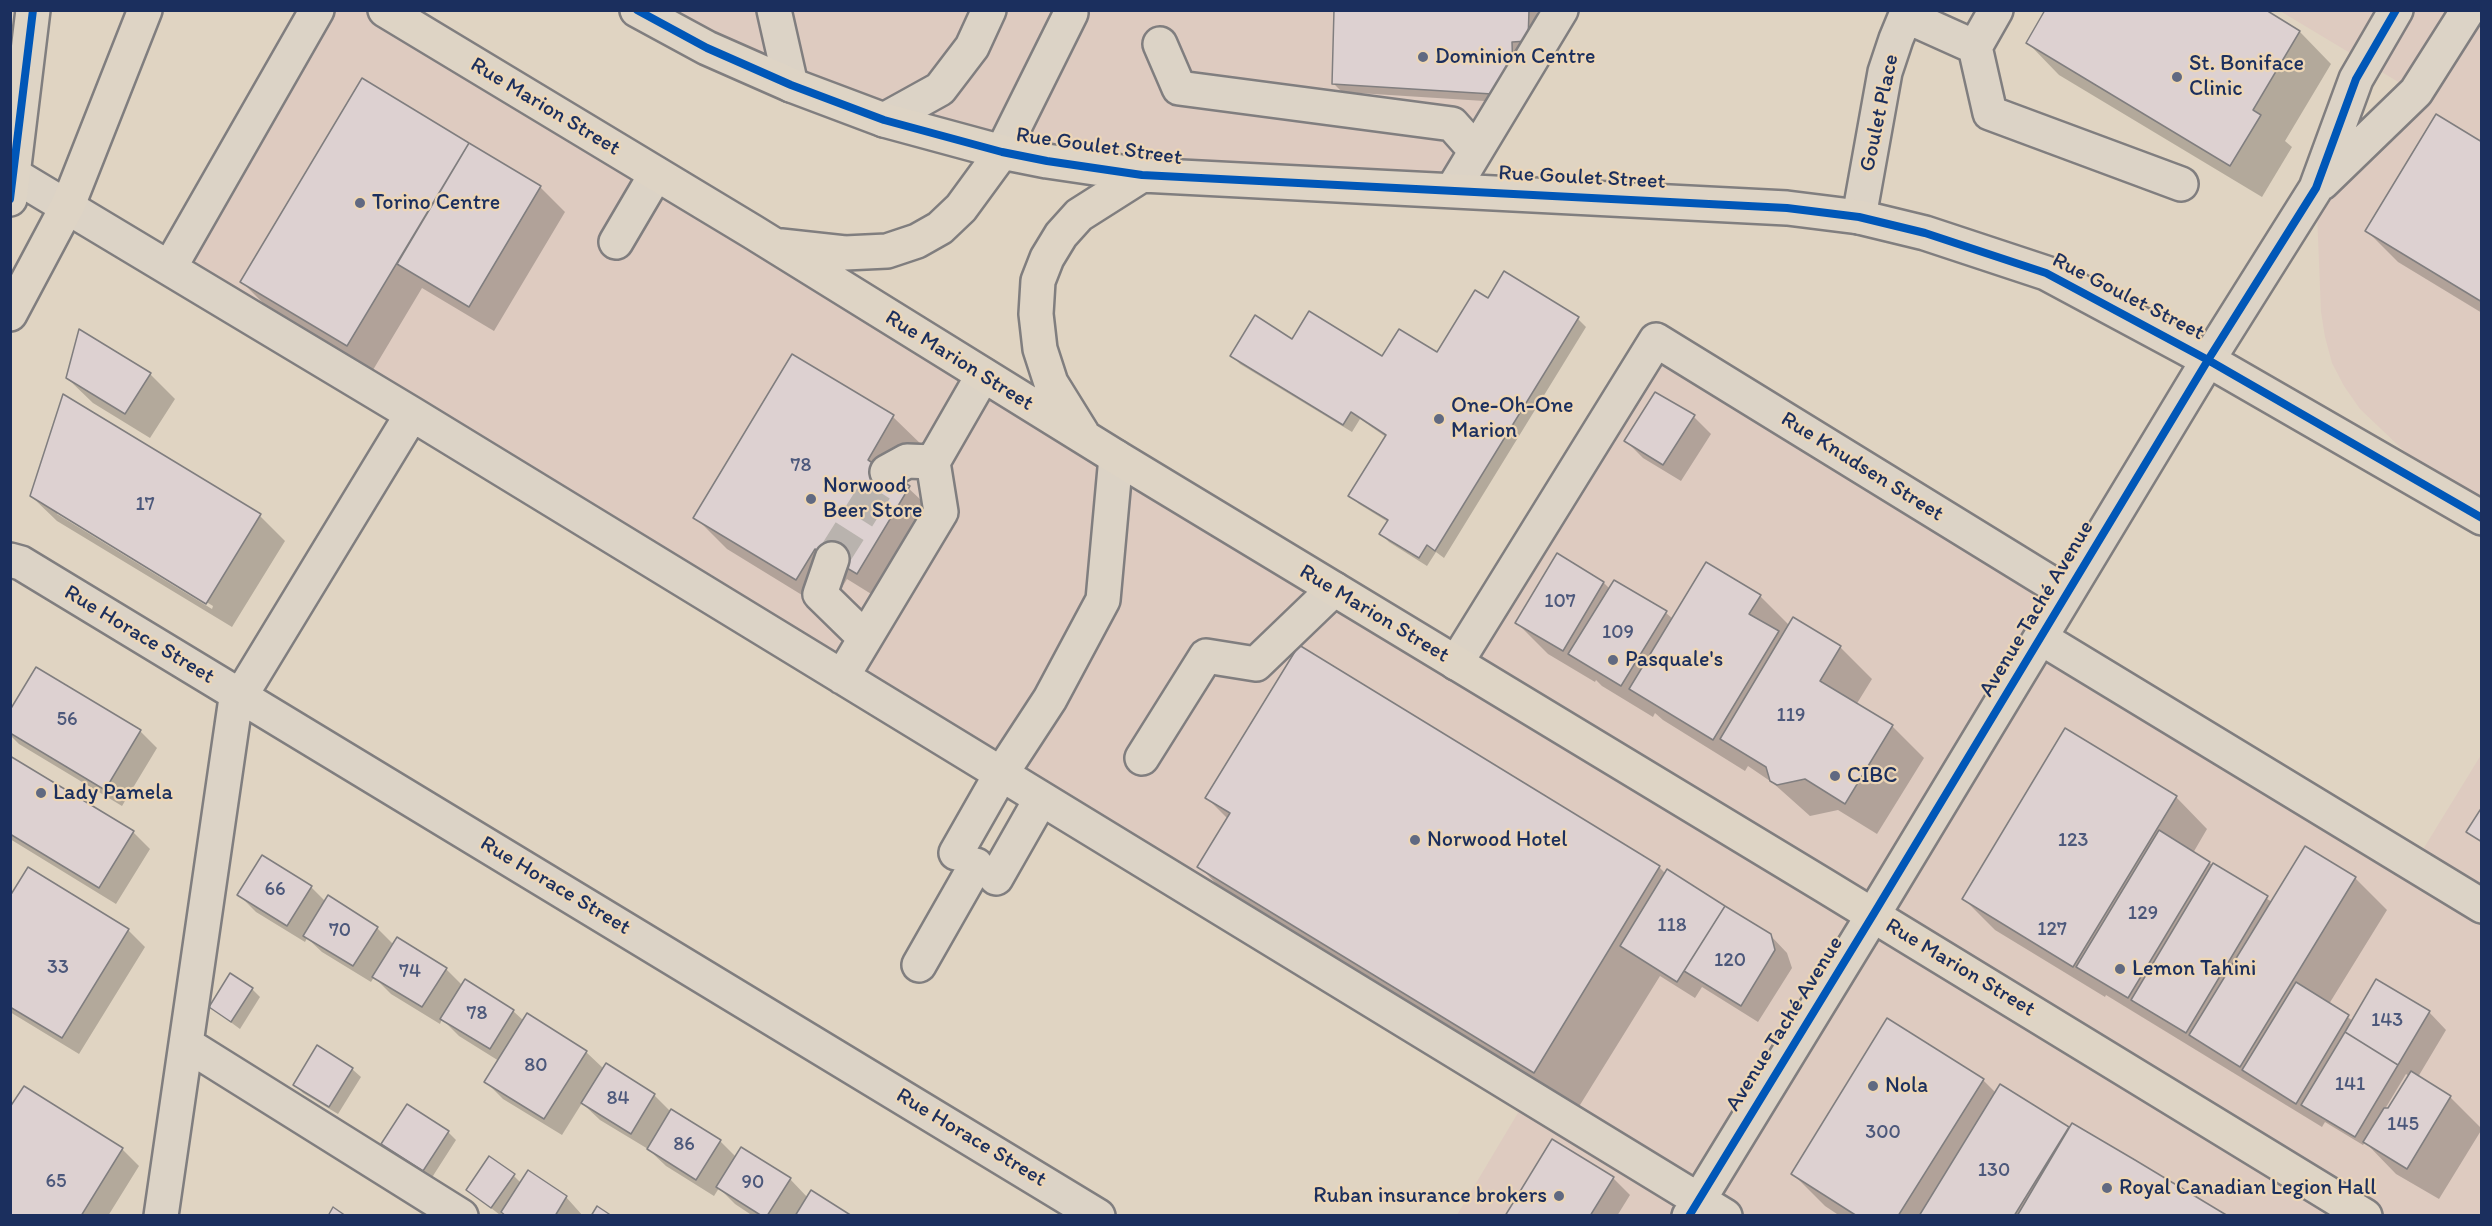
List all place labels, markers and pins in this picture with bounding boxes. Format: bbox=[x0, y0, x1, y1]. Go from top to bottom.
place label: Dominion Centre bbox=[1435, 44, 1595, 70]
marker: Dominion Centre bbox=[1416, 50, 1430, 64]
place label: St. Boniface Clinic bbox=[2189, 51, 2304, 102]
marker: St. Boniface Clinic bbox=[2170, 70, 2184, 84]
place label: Torino Centre bbox=[372, 190, 500, 216]
marker: Torino Centre bbox=[353, 196, 367, 210]
place label: One-Oh-One Marion bbox=[1451, 393, 1573, 445]
marker: One-Oh-One Marion bbox=[1432, 412, 1446, 426]
place label: Norwood Beer Store bbox=[823, 473, 922, 524]
marker: Norwood Beer Store bbox=[804, 492, 818, 506]
place label: Pasquale's bbox=[1625, 647, 1723, 673]
marker: Pasquale's bbox=[1606, 653, 1620, 667]
place label: CIBC bbox=[1847, 763, 1897, 789]
marker: CIBC bbox=[1828, 769, 1842, 783]
place label: Lady Pamela bbox=[53, 780, 173, 806]
marker: Lady Pamela bbox=[34, 786, 48, 800]
place label: Norwood Hotel bbox=[1427, 827, 1567, 853]
marker: Norwood Hotel bbox=[1408, 833, 1422, 847]
place label: Lemon Tahini bbox=[2132, 956, 2256, 982]
marker: Lemon Tahini bbox=[2113, 962, 2127, 976]
place label: Nola bbox=[1885, 1073, 1928, 1099]
marker: Nola bbox=[1866, 1079, 1880, 1093]
place label: Royal Canadian Legion Hall bbox=[2119, 1175, 2376, 1201]
marker: Royal Canadian Legion Hall bbox=[2100, 1181, 2114, 1195]
place label: Ruban insurance brokers bbox=[1313, 1183, 1547, 1209]
marker: Ruban insurance brokers bbox=[1552, 1189, 1566, 1203]

